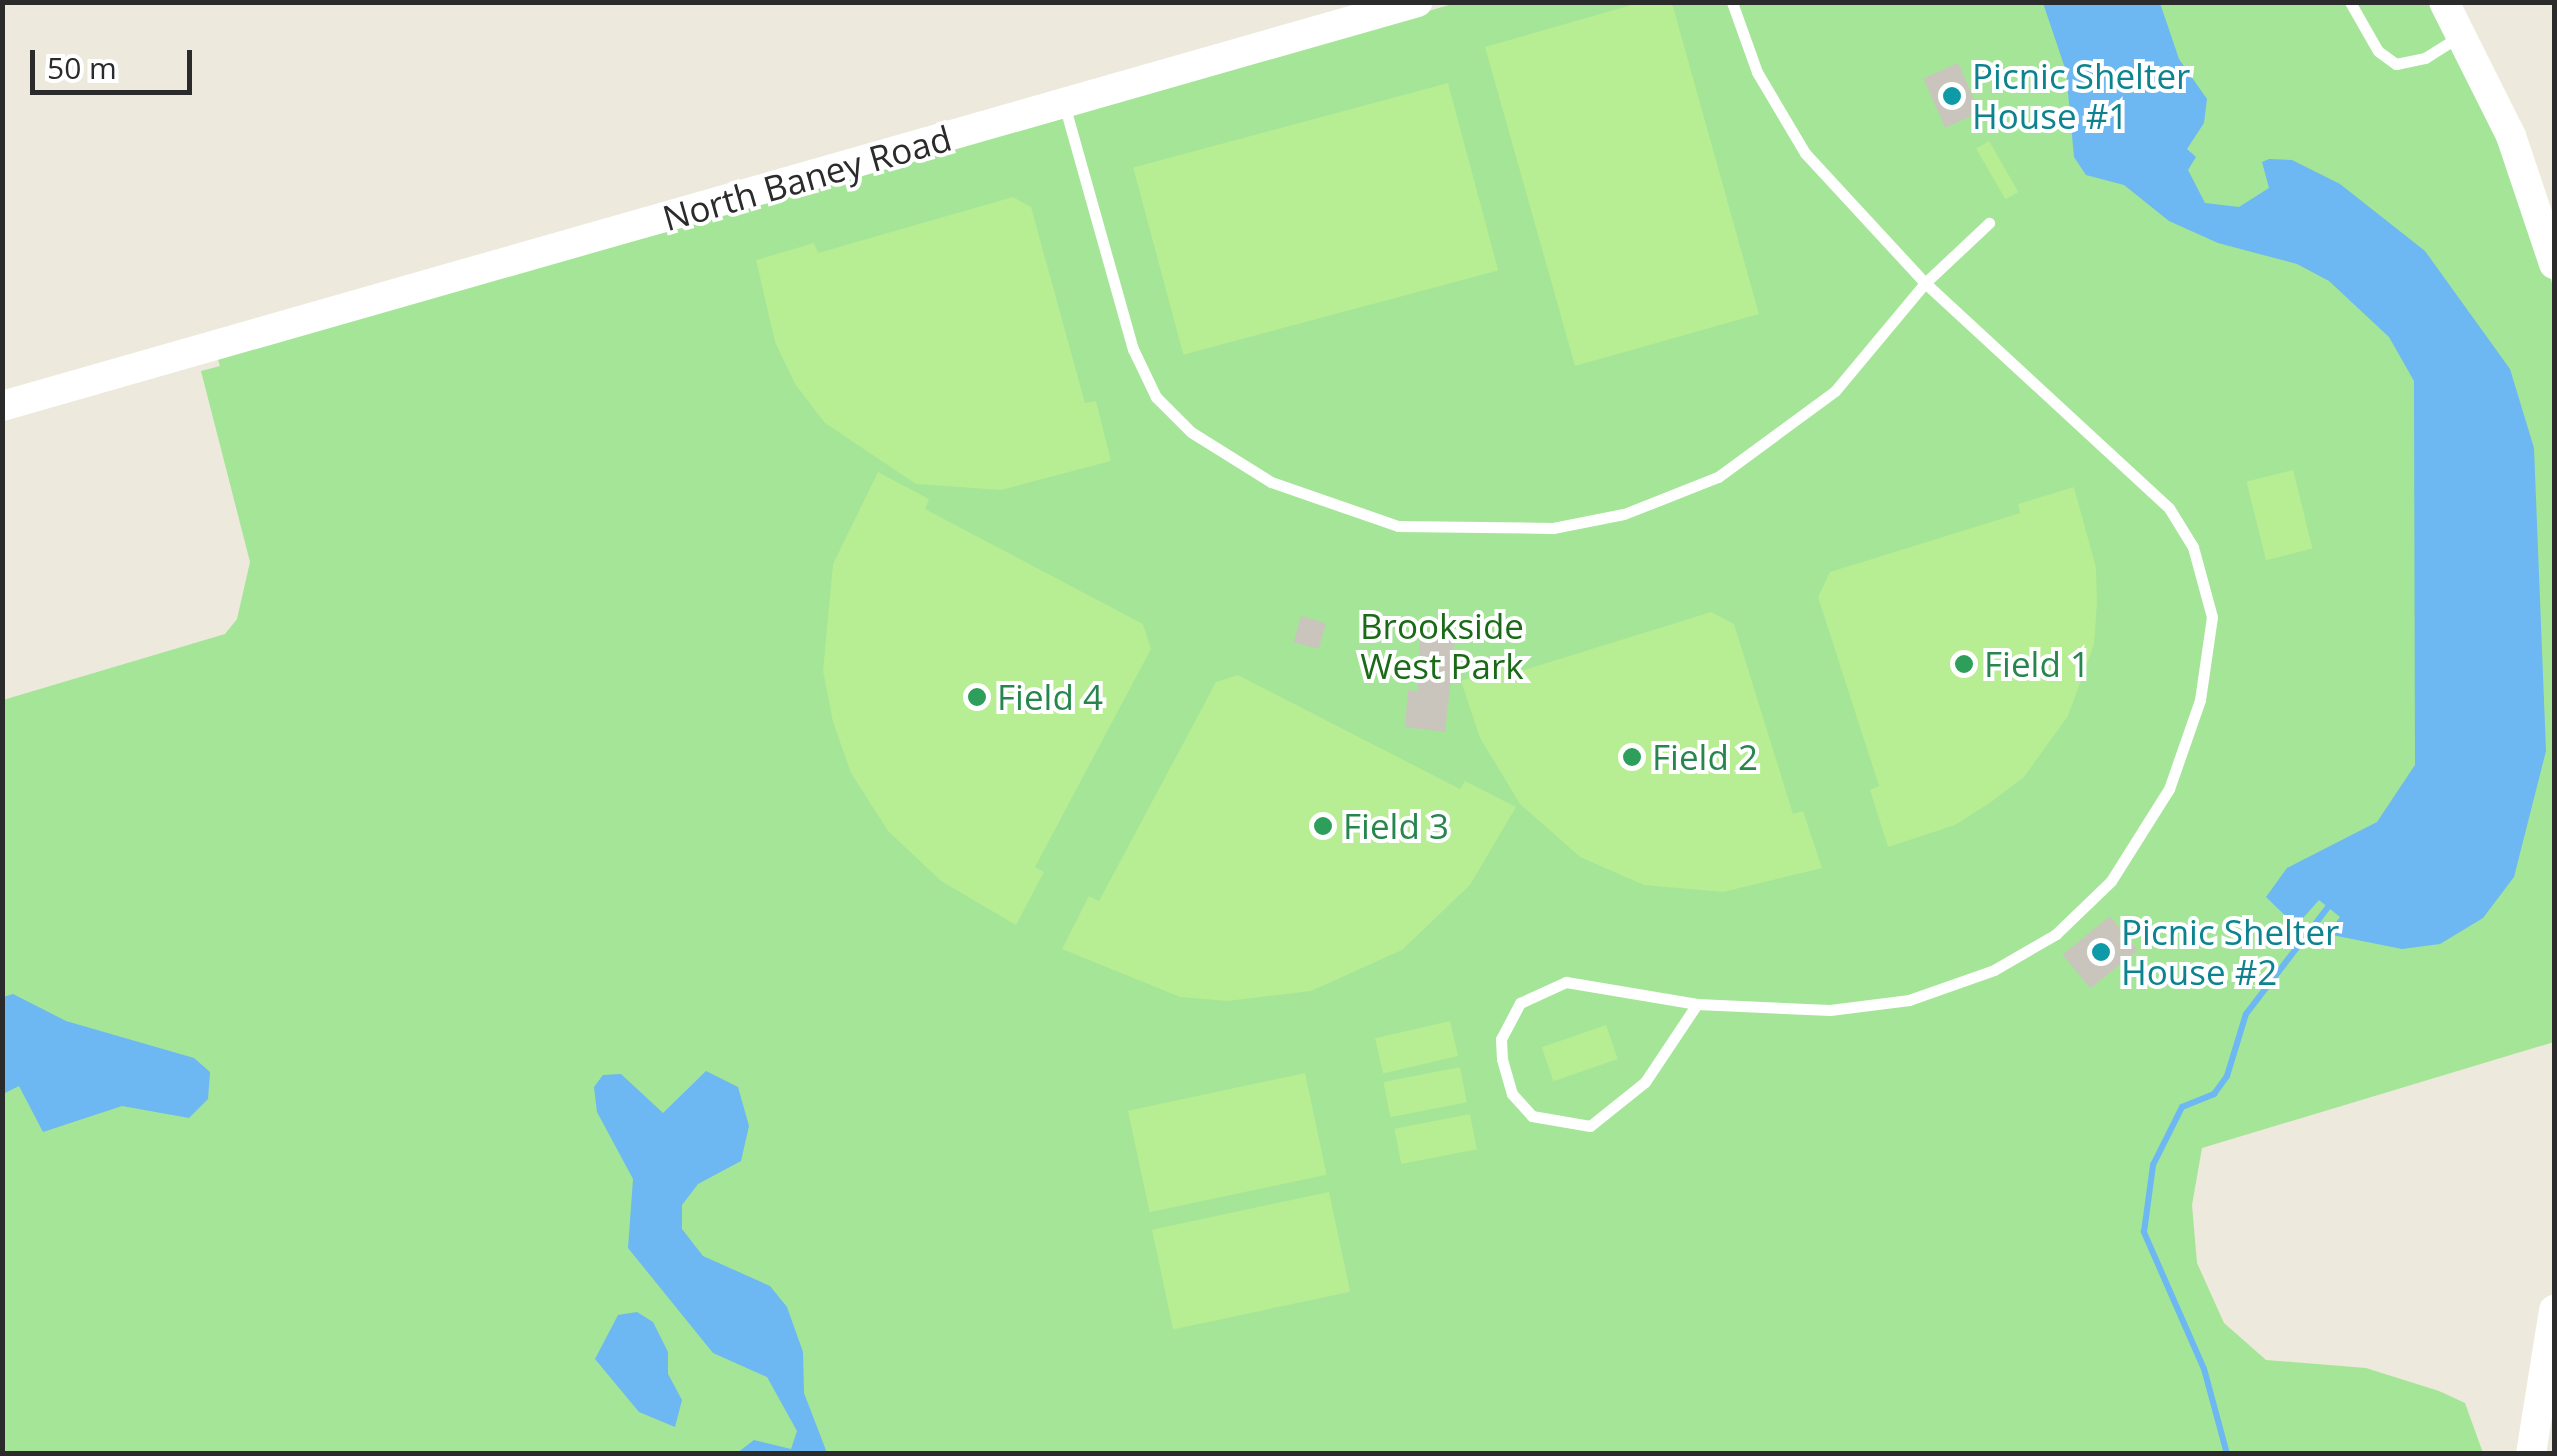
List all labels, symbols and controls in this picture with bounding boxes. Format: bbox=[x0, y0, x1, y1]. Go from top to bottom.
scale bar bbox=[35, 30, 198, 92]
text: 50 m bbox=[47, 47, 117, 88]
place label: Picnic Shelter House #1 bbox=[1972, 55, 2190, 137]
marker: Picnic Shelter House #1 bbox=[1941, 85, 1963, 107]
street label: North Baney Road bbox=[658, 117, 956, 239]
park label: Brookside West Park bbox=[1360, 605, 1524, 687]
place label: Field 1 bbox=[1984, 643, 2090, 685]
marker: Field 1 bbox=[1953, 653, 1975, 675]
place label: Field 4 bbox=[997, 676, 1103, 718]
marker: Field 4 bbox=[966, 686, 988, 708]
place label: Field 2 bbox=[1652, 736, 1758, 778]
marker: Field 2 bbox=[1621, 746, 1643, 768]
place label: Field 3 bbox=[1343, 805, 1449, 847]
marker: Field 3 bbox=[1312, 815, 1334, 837]
place label: Picnic Shelter House #2 bbox=[2121, 911, 2339, 993]
marker: Picnic Shelter House #2 bbox=[2090, 941, 2112, 963]

